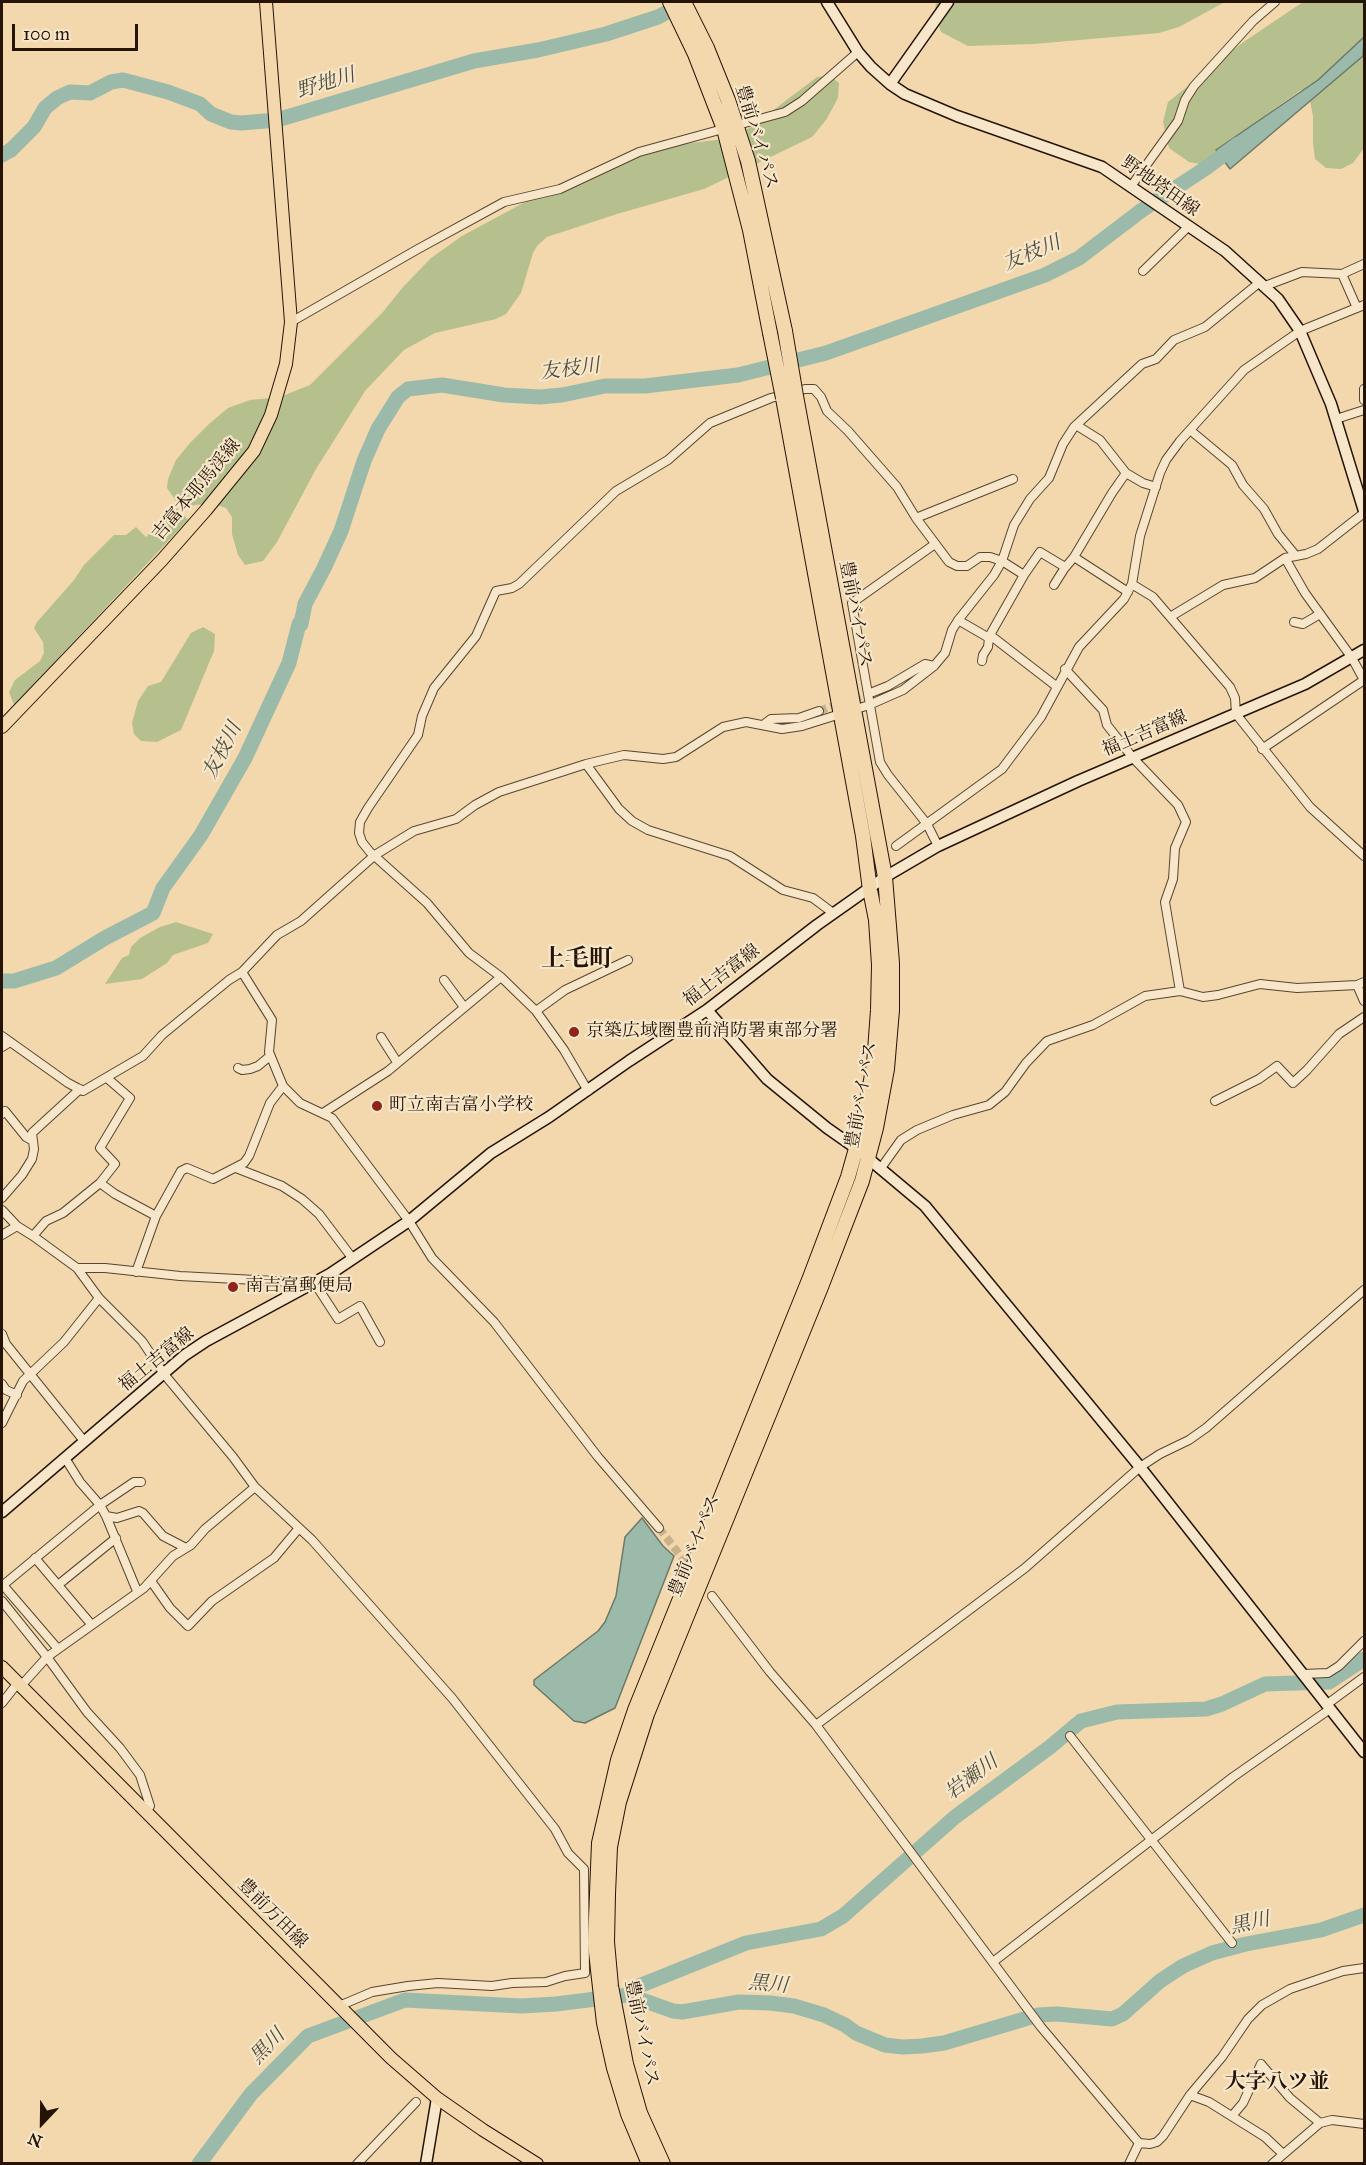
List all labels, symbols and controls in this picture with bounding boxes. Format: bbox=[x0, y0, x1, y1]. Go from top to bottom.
scale bar bbox=[15, 12, 141, 50]
text: 100 m bbox=[23, 23, 70, 45]
water label: 野地川 bbox=[294, 64, 358, 104]
street label: 豊前バイパス bbox=[730, 82, 782, 192]
street label: 野地塔田線 bbox=[1117, 152, 1203, 222]
water label: 友枝川 bbox=[1000, 231, 1064, 277]
water label: 友枝川 bbox=[539, 354, 601, 386]
street label: 吉富本耶馬渓線 bbox=[148, 435, 246, 545]
street label: 豊前バイパス bbox=[834, 559, 876, 669]
street label: 福土吉富線 bbox=[1099, 706, 1191, 762]
water label: 友枝川 bbox=[199, 719, 247, 783]
street label: 福土吉富線 bbox=[680, 940, 764, 1012]
district label: 上毛町 bbox=[541, 946, 613, 974]
place label: 京築広域圏豊前消防署東部分署 bbox=[586, 1021, 838, 1043]
marker: 京築広域圏豊前消防署東部分署 bbox=[567, 1025, 581, 1039]
street label: 豊前バイパス bbox=[842, 1040, 882, 1150]
place label: 町立南吉富小学校 bbox=[389, 1095, 533, 1117]
marker: 町立南吉富小学校 bbox=[370, 1099, 384, 1113]
place label: 南吉富郵便局 bbox=[245, 1276, 353, 1298]
marker: 南吉富郵便局 bbox=[226, 1280, 240, 1294]
street label: 福土吉富線 bbox=[115, 1323, 199, 1397]
street label: 豊前バイパス bbox=[665, 1492, 725, 1600]
water label: 岩瀬川 bbox=[941, 1750, 1003, 1806]
street label: 豊前万田線 bbox=[233, 1875, 311, 1953]
water label: 黒川 bbox=[1228, 1908, 1272, 1940]
water label: 黒川 bbox=[747, 1971, 789, 1999]
street label: 豊前バイパス bbox=[619, 1978, 663, 2088]
water label: 黒川 bbox=[245, 2024, 291, 2070]
district label: 大字八ツ並 bbox=[1225, 2070, 1329, 2096]
north arrow bbox=[12, 2093, 72, 2153]
text: N bbox=[25, 2129, 45, 2152]

